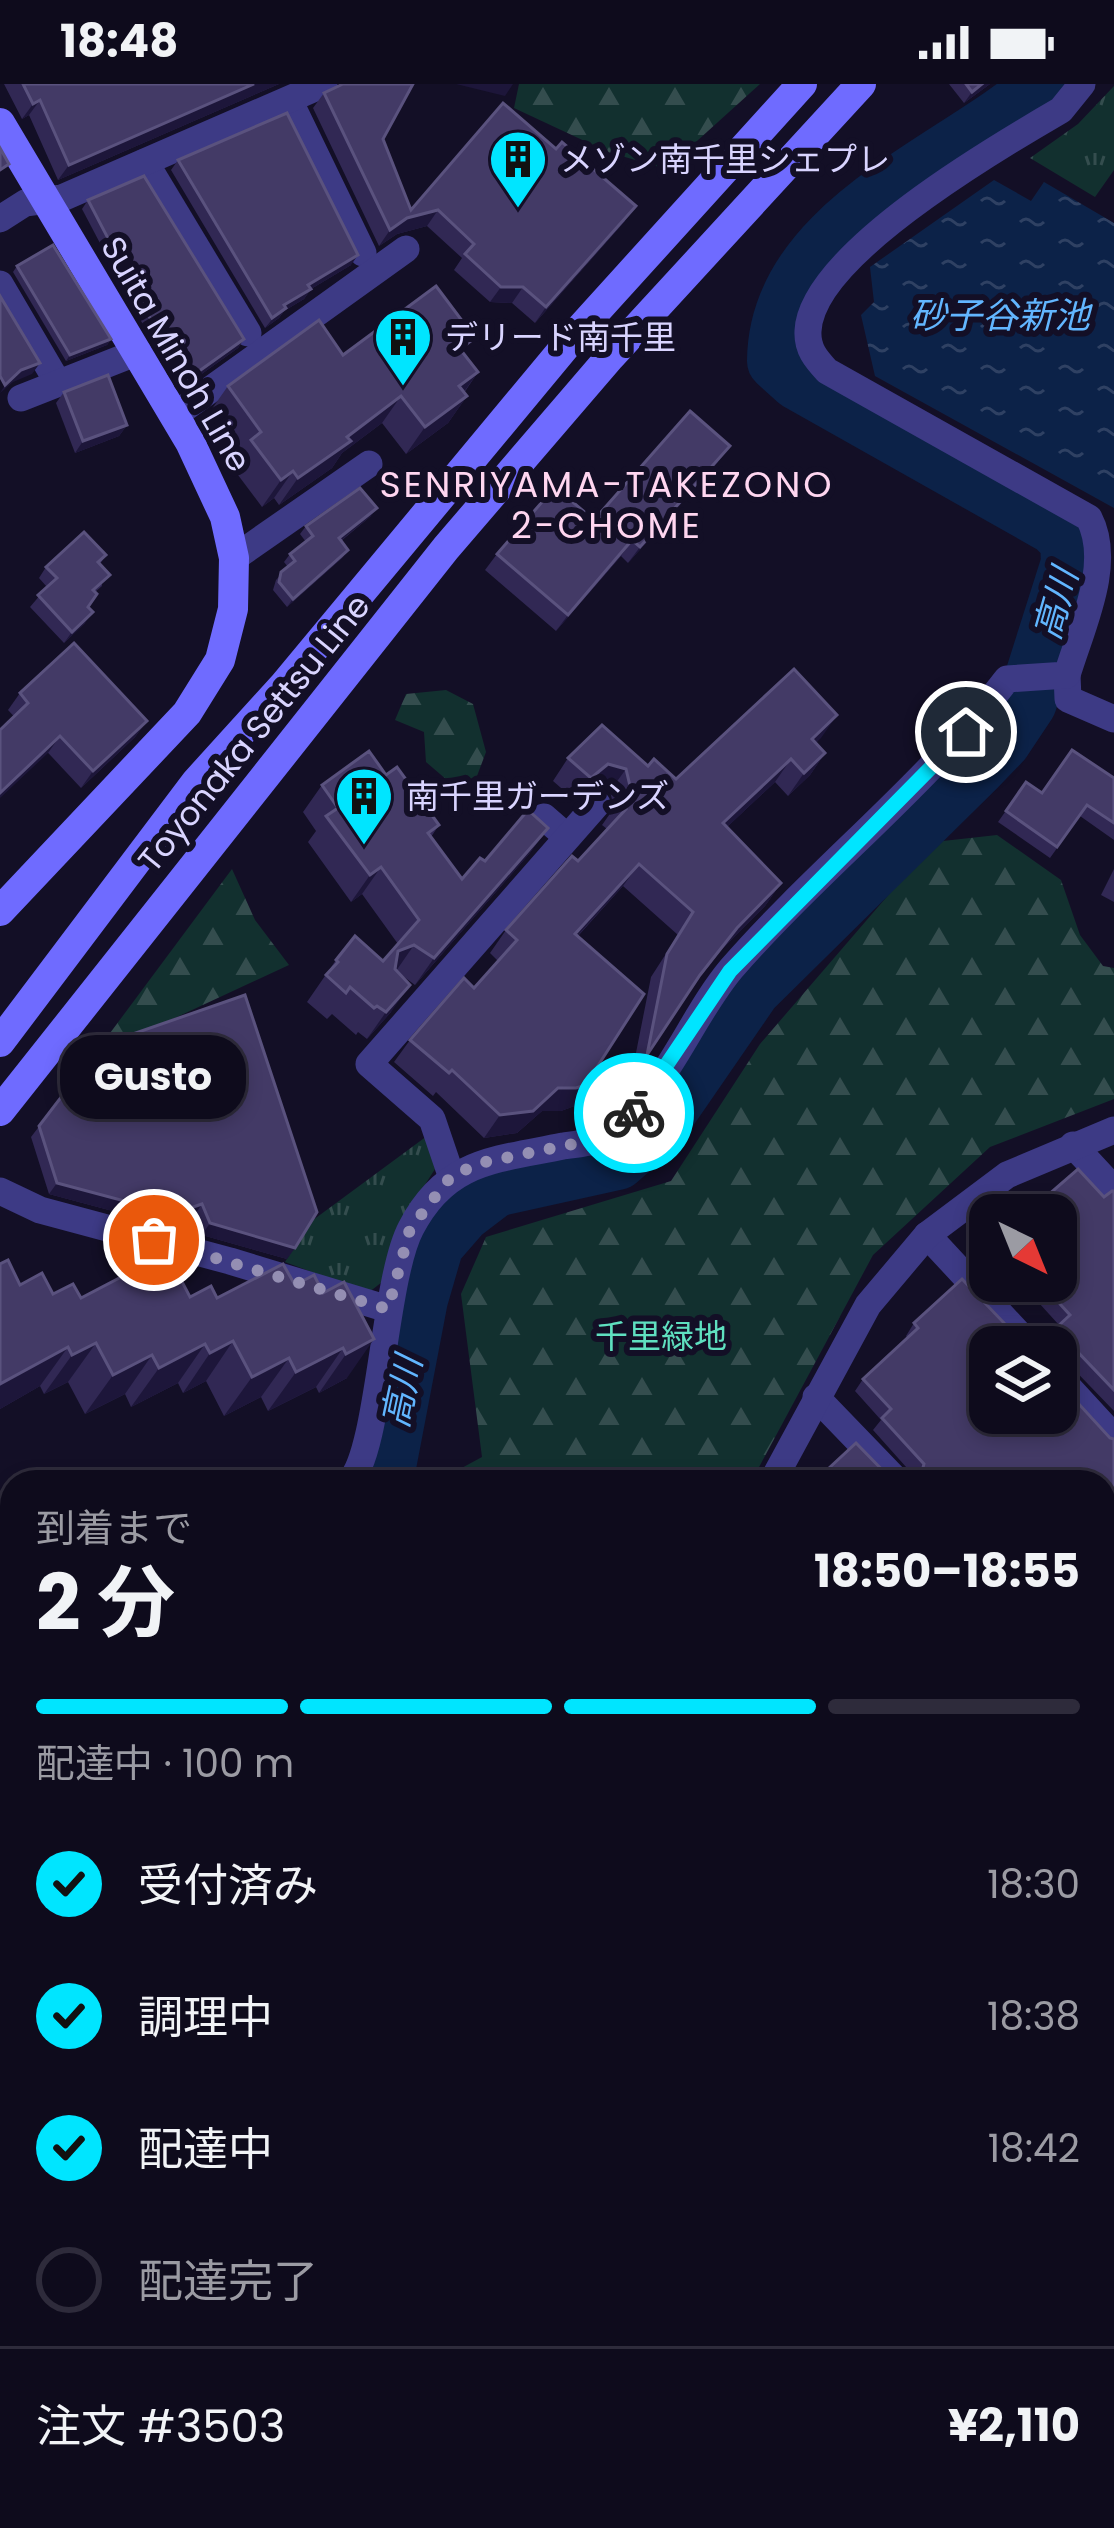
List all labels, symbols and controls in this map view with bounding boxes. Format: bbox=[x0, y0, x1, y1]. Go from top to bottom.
text: 18:48 bbox=[60, 10, 179, 73]
building icon: メゾン南千里シェプレ bbox=[487, 128, 549, 210]
place label: メゾン南千里シェプレ bbox=[560, 136, 890, 183]
street label: Suita Minoh Line bbox=[90, 228, 262, 480]
water label: 砂子谷新池 bbox=[910, 290, 1093, 341]
building icon: デリード南千里 bbox=[372, 306, 434, 388]
place label: デリード南千里 bbox=[445, 314, 676, 361]
district label: SENRIYAMA-TAKEZONO 2-CHOME bbox=[379, 459, 835, 551]
water label: 高川 bbox=[1022, 559, 1092, 646]
street label: Toyonaka Settsu Line bbox=[127, 584, 381, 882]
pin bbox=[915, 681, 1017, 783]
icon: home bbox=[933, 699, 999, 765]
building icon: 南千里ガーデンズ bbox=[333, 765, 395, 847]
place label: 南千里ガーデンズ bbox=[406, 773, 669, 820]
callout: Gusto bbox=[61, 1036, 247, 1120]
text: Gusto bbox=[94, 1049, 212, 1104]
courier bbox=[574, 1053, 694, 1173]
icon: bike bbox=[601, 1080, 667, 1146]
pin bbox=[103, 1189, 205, 1291]
north arrow bbox=[969, 1194, 1077, 1302]
map controls bbox=[969, 1194, 1077, 1434]
icon: bag bbox=[121, 1207, 187, 1273]
park label: 千里緑地 bbox=[595, 1313, 727, 1360]
button: layers bbox=[969, 1326, 1077, 1434]
water label: 高川 bbox=[370, 1348, 435, 1433]
text: 到着まで bbox=[36, 1501, 192, 1556]
text: 18:50–18:55 bbox=[814, 1540, 1080, 1603]
text: 2 分 bbox=[36, 1548, 175, 1657]
text: 配達中 · 100 m bbox=[36, 1736, 294, 1791]
icon: check bbox=[36, 1851, 102, 1917]
text: 受付済み bbox=[138, 1854, 318, 1917]
text: 18:30 bbox=[987, 1857, 1080, 1912]
icon: check bbox=[36, 1983, 102, 2049]
text: 調理中 bbox=[138, 1986, 273, 2049]
text: 18:38 bbox=[987, 1989, 1080, 2044]
icon: check bbox=[36, 2115, 102, 2181]
text: 配達中 bbox=[138, 2118, 273, 2181]
text: 18:42 bbox=[988, 2121, 1080, 2176]
text: 配達完了 bbox=[138, 2250, 318, 2313]
text: ¥2,110 bbox=[948, 2394, 1080, 2457]
text: 注文 #3503 bbox=[36, 2395, 285, 2458]

